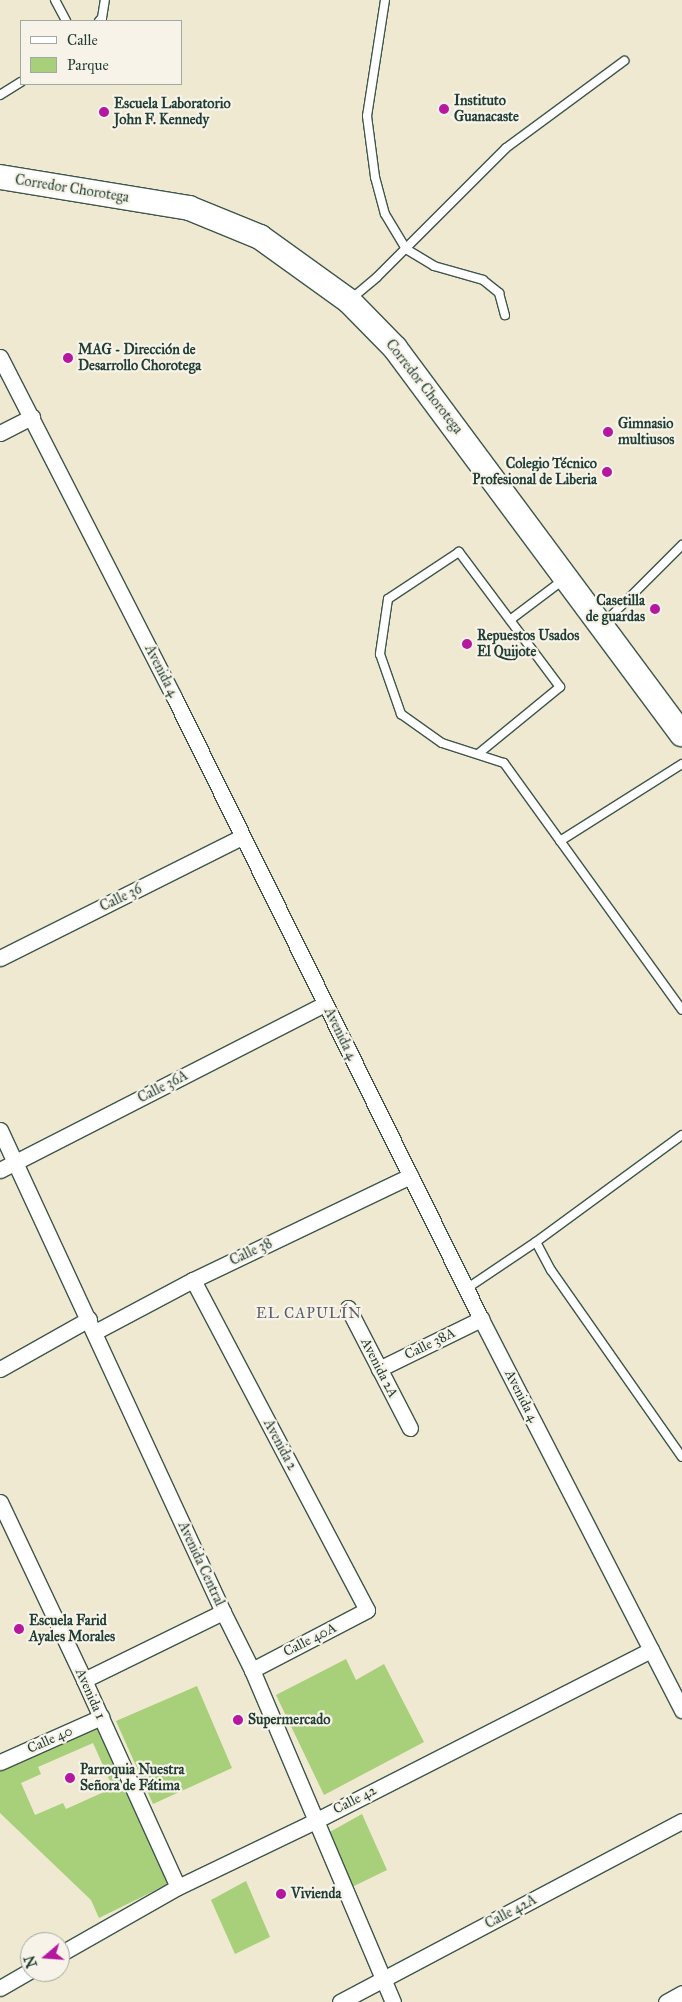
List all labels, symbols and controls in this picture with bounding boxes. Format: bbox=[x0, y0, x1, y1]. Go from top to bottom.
legend bbox=[20, 20, 182, 85]
text: Calle bbox=[67, 31, 98, 49]
text: Parque bbox=[67, 56, 109, 74]
place label: Instituto Guanacaste bbox=[454, 93, 519, 125]
place label: Escuela Laboratorio John F. Kennedy bbox=[114, 96, 231, 128]
marker: Instituto Guanacaste bbox=[438, 103, 450, 115]
marker: Escuela Laboratorio John F. Kennedy bbox=[98, 106, 110, 118]
street label: Corredor Chorotega bbox=[14, 172, 130, 206]
street label: Corredor Chorotega bbox=[382, 336, 466, 438]
place label: MAG - Dirección de Desarrollo Chorotega bbox=[78, 342, 201, 374]
marker: MAG - Dirección de Desarrollo Chorotega bbox=[62, 352, 74, 364]
place label: Gimnasio multiusos bbox=[618, 416, 674, 448]
marker: Gimnasio multiusos bbox=[602, 426, 614, 438]
place label: Colegio Técnico Profesional de Liberia bbox=[472, 456, 597, 488]
marker: Colegio Técnico Profesional de Liberia bbox=[601, 466, 613, 478]
place label: Casetilla de guardas bbox=[586, 593, 645, 626]
marker: Casetilla de guardas bbox=[649, 603, 661, 615]
place label: Repuestos Usados El Quijote bbox=[477, 628, 579, 660]
marker: Repuestos Usados El Quijote bbox=[461, 638, 473, 650]
street label: Avenida 4 bbox=[141, 642, 181, 700]
street label: Calle 36 bbox=[97, 881, 145, 915]
street label: Avenida 4 bbox=[320, 1005, 360, 1063]
street label: Calle 36A bbox=[135, 1067, 191, 1107]
street label: Calle 38 bbox=[227, 1235, 275, 1269]
district label: EL CAPULÍN bbox=[255, 1305, 363, 1323]
street label: Calle 38A bbox=[402, 1325, 458, 1363]
street label: Avenida 2A bbox=[357, 1335, 401, 1401]
street label: Avenida 4 bbox=[501, 1367, 541, 1425]
street label: Avenida 2 bbox=[260, 1417, 300, 1473]
street label: Avenida Central bbox=[174, 1519, 228, 1609]
place label: Escuela Farid Ayales Morales bbox=[29, 1613, 115, 1645]
street label: Calle 40A bbox=[281, 1620, 339, 1660]
marker: Escuela Farid Ayales Morales bbox=[13, 1623, 25, 1635]
street label: Avenida 1 bbox=[71, 1666, 109, 1722]
place label: Supermercado bbox=[248, 1712, 330, 1728]
marker: Supermercado bbox=[232, 1714, 244, 1726]
street label: Calle 40 bbox=[25, 1723, 75, 1757]
place label: Parroquia Nuestra Señora de Fátima bbox=[80, 1762, 184, 1794]
marker: Parroquia Nuestra Señora de Fátima bbox=[64, 1772, 76, 1784]
street label: Calle 42 bbox=[330, 1782, 380, 1818]
place label: Vivienda bbox=[291, 1886, 341, 1902]
marker: Vivienda bbox=[275, 1888, 287, 1900]
street label: Calle 42A bbox=[482, 1891, 540, 1933]
north arrow bbox=[20, 1932, 70, 1982]
text: N bbox=[21, 1953, 41, 1970]

